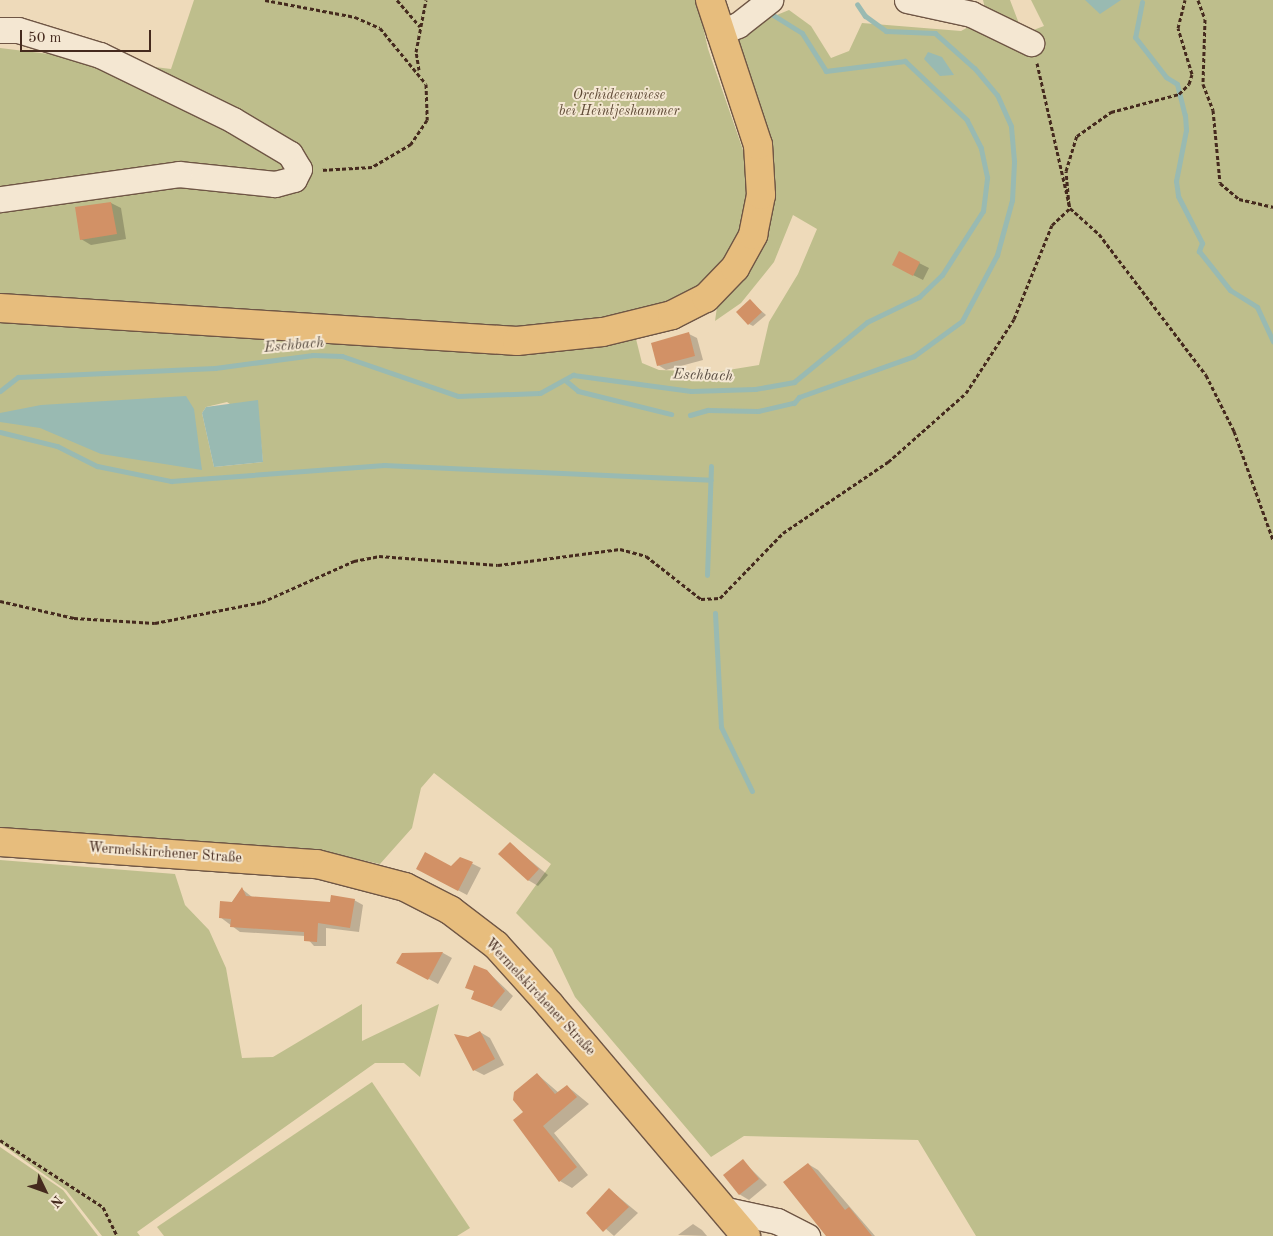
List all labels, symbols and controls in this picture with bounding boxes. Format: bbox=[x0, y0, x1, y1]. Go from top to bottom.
scale bar bbox=[22, 20, 154, 52]
text: 50 m bbox=[28, 31, 62, 46]
park label: Orchideenwiese bei Heintjeshammer bbox=[559, 87, 679, 120]
water label: Eschbach bbox=[263, 334, 325, 358]
water label: Eschbach bbox=[673, 366, 733, 386]
street label: Wermelskirchener Straße bbox=[88, 839, 242, 867]
street label: Wermelskirchener Straße bbox=[481, 935, 599, 1059]
north arrow bbox=[20, 1166, 70, 1216]
text: N bbox=[47, 1192, 65, 1210]

